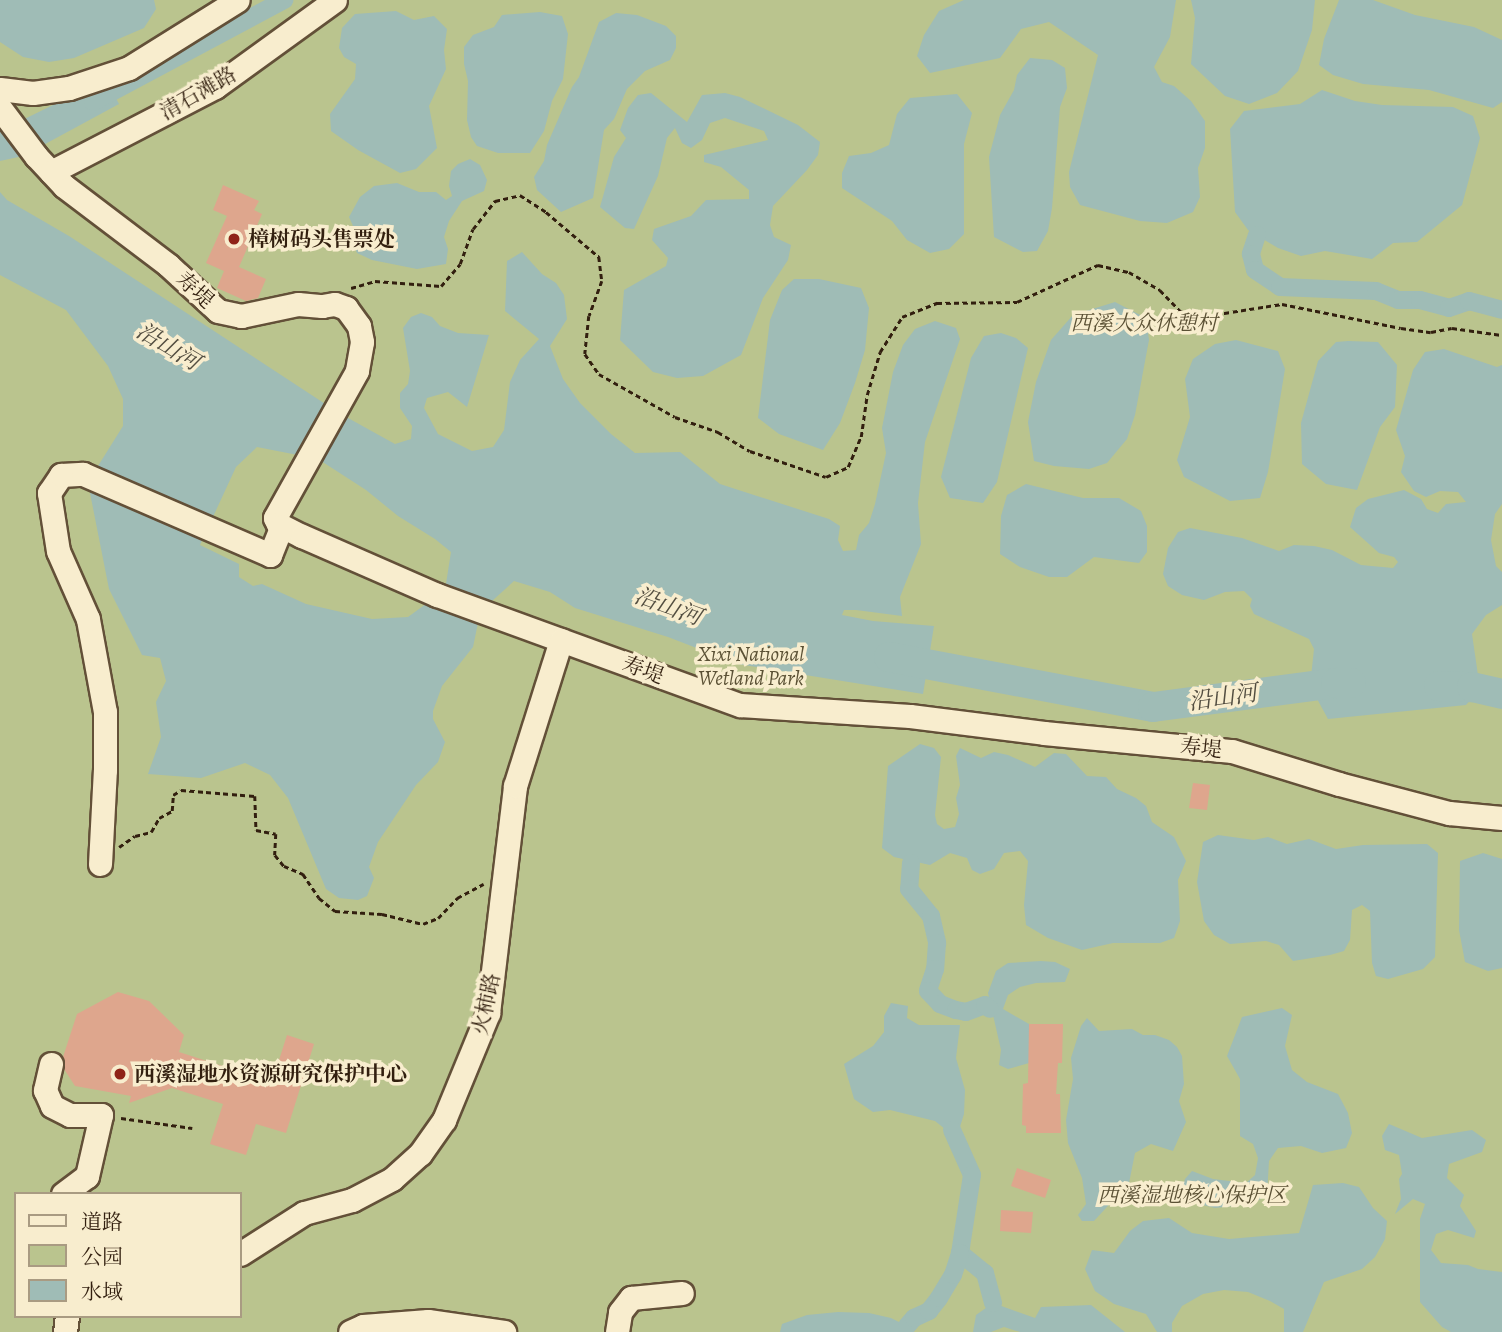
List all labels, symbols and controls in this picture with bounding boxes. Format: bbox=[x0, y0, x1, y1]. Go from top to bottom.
street label: 清石滩路 bbox=[155, 61, 241, 125]
place label: 樟树码头售票处 bbox=[248, 226, 395, 252]
marker: 樟树码头售票处 bbox=[226, 231, 242, 247]
street label: 寿堤 bbox=[171, 267, 219, 313]
park label: 西溪大众休憩村 bbox=[1071, 310, 1217, 336]
water label: 沿山河 bbox=[131, 317, 205, 377]
water label: 沿山河 bbox=[631, 582, 705, 632]
park label: Xixi National Wetland Park bbox=[698, 641, 804, 691]
street label: 寿堤 bbox=[619, 651, 667, 689]
water label: 沿山河 bbox=[1187, 680, 1259, 716]
street label: 寿堤 bbox=[1179, 733, 1223, 763]
street label: 火柿路 bbox=[467, 971, 505, 1037]
place label: 西溪湿地水资源研究保护中心 bbox=[134, 1061, 407, 1087]
marker: 西溪湿地水资源研究保护中心 bbox=[112, 1066, 128, 1082]
park label: 西溪湿地核心保护区 bbox=[1098, 1182, 1286, 1208]
legend bbox=[14, 1192, 242, 1318]
text: 道路 bbox=[81, 1208, 123, 1236]
text: 公园 bbox=[81, 1243, 123, 1271]
text: 水域 bbox=[81, 1278, 123, 1306]

